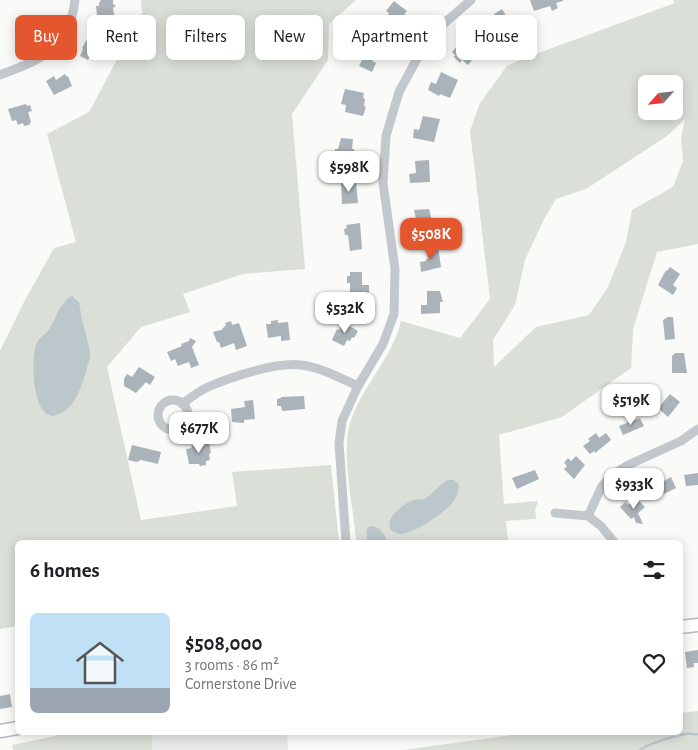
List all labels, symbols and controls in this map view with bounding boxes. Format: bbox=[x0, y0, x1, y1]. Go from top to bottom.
chip: Buy bbox=[15, 15, 77, 60]
chip: Rent bbox=[87, 15, 156, 60]
chip: Filters bbox=[166, 15, 245, 60]
chip: New bbox=[255, 15, 323, 60]
chip: Apartment bbox=[333, 15, 446, 60]
chip: House bbox=[456, 15, 537, 60]
north arrow bbox=[638, 75, 682, 120]
map controls bbox=[638, 75, 683, 120]
pin: $598K bbox=[314, 150, 384, 193]
text: $598K bbox=[329, 159, 369, 175]
pin: $508K bbox=[396, 218, 466, 260]
text: $508K bbox=[411, 226, 451, 242]
pin: $532K bbox=[310, 292, 380, 334]
text: $532K bbox=[326, 300, 364, 316]
pin: $519K bbox=[596, 384, 666, 426]
text: $519K bbox=[613, 392, 649, 408]
pin: $677K bbox=[164, 412, 234, 454]
text: $677K bbox=[180, 420, 218, 436]
pin: $933K bbox=[599, 468, 669, 510]
text: $933K bbox=[615, 476, 653, 492]
icon: filters bbox=[640, 556, 668, 584]
text: 6 homes bbox=[30, 560, 100, 581]
icon: home bbox=[70, 633, 130, 693]
text: $508,000 bbox=[185, 633, 262, 654]
icon: heart bbox=[640, 649, 668, 677]
text: 3 rooms · 86 m² bbox=[185, 657, 279, 673]
text: Cornerstone Drive bbox=[185, 676, 297, 692]

